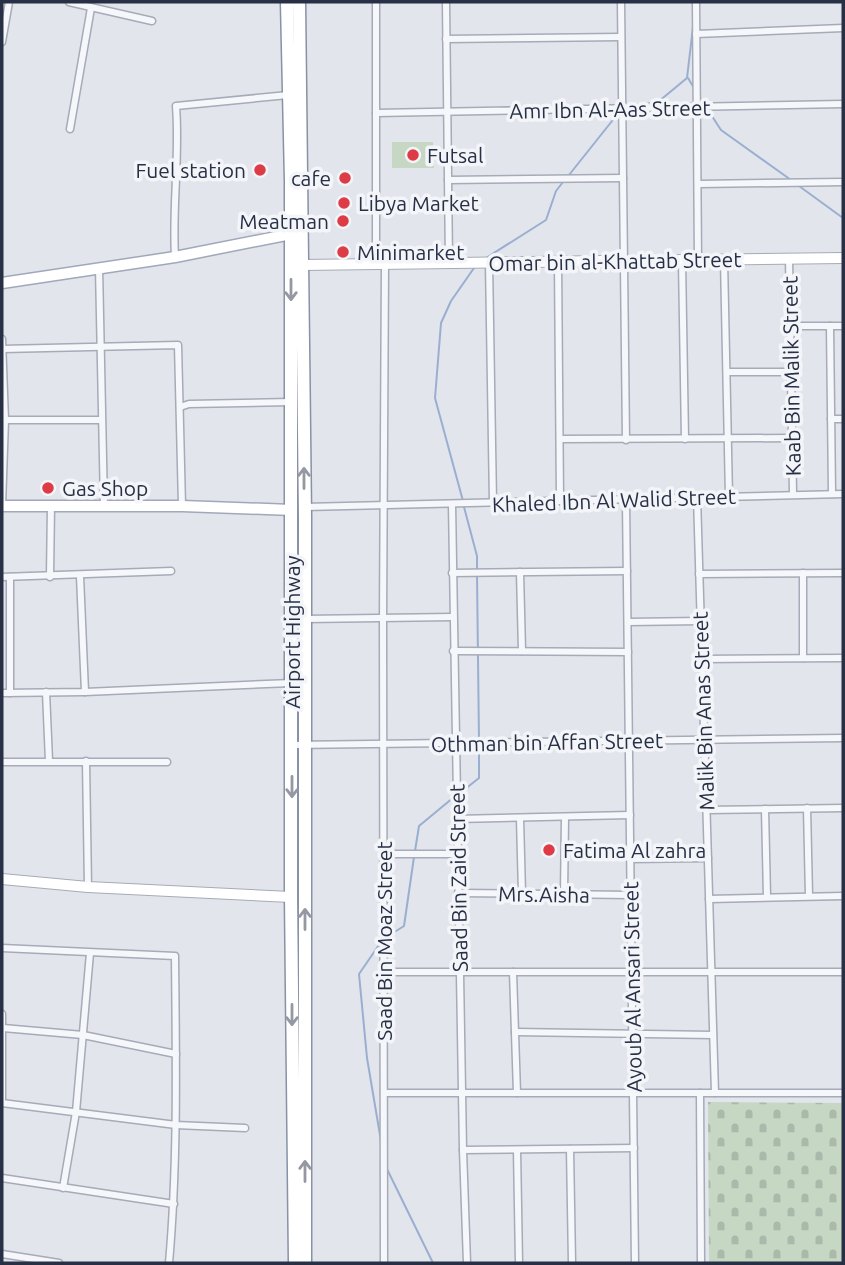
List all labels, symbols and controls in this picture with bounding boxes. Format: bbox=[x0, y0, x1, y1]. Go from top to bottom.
street label: Amr Ibn Al-Aas Street bbox=[509, 95, 711, 123]
place label: Futsal bbox=[427, 143, 483, 167]
marker: Futsal bbox=[405, 147, 421, 163]
place label: Fuel station bbox=[136, 158, 246, 182]
marker: Fuel station bbox=[252, 162, 268, 178]
place label: cafe bbox=[291, 166, 331, 190]
marker: cafe bbox=[337, 170, 353, 186]
place label: Libya Market bbox=[358, 191, 479, 215]
marker: Libya Market bbox=[336, 195, 352, 211]
place label: Meatman bbox=[239, 209, 329, 233]
marker: Meatman bbox=[335, 213, 351, 229]
place label: Minimarket bbox=[357, 240, 464, 264]
marker: Minimarket bbox=[335, 244, 351, 260]
street label: Omar bin al-Khattab Street bbox=[488, 247, 742, 275]
street label: Kaab Bin Malik Street bbox=[777, 276, 805, 476]
one-way arrow bbox=[284, 279, 298, 302]
one-way arrow bbox=[297, 466, 311, 489]
place label: Gas Shop bbox=[62, 476, 148, 500]
marker: Gas Shop bbox=[40, 480, 56, 496]
street label: Khaled Ibn Al Walid Street bbox=[491, 484, 737, 516]
street label: Airport Highway bbox=[280, 555, 304, 709]
street label: Malik Bin Anas Street bbox=[688, 611, 718, 811]
street label: Othman bin Affan Street bbox=[431, 728, 663, 756]
one-way arrow bbox=[285, 776, 299, 799]
street label: Saad Bin Zaid Street bbox=[444, 784, 472, 972]
place label: Fatima Al zahra bbox=[563, 838, 706, 862]
street label: Saad Bin Moaz Street bbox=[372, 841, 396, 1041]
marker: Fatima Al zahra bbox=[541, 842, 557, 858]
street label: Mrs.Aisha bbox=[498, 881, 590, 907]
street label: Ayoub Al Ansari Street bbox=[618, 881, 646, 1093]
one-way arrow bbox=[298, 907, 312, 930]
one-way arrow bbox=[286, 1003, 299, 1026]
one-way arrow bbox=[298, 1159, 312, 1182]

